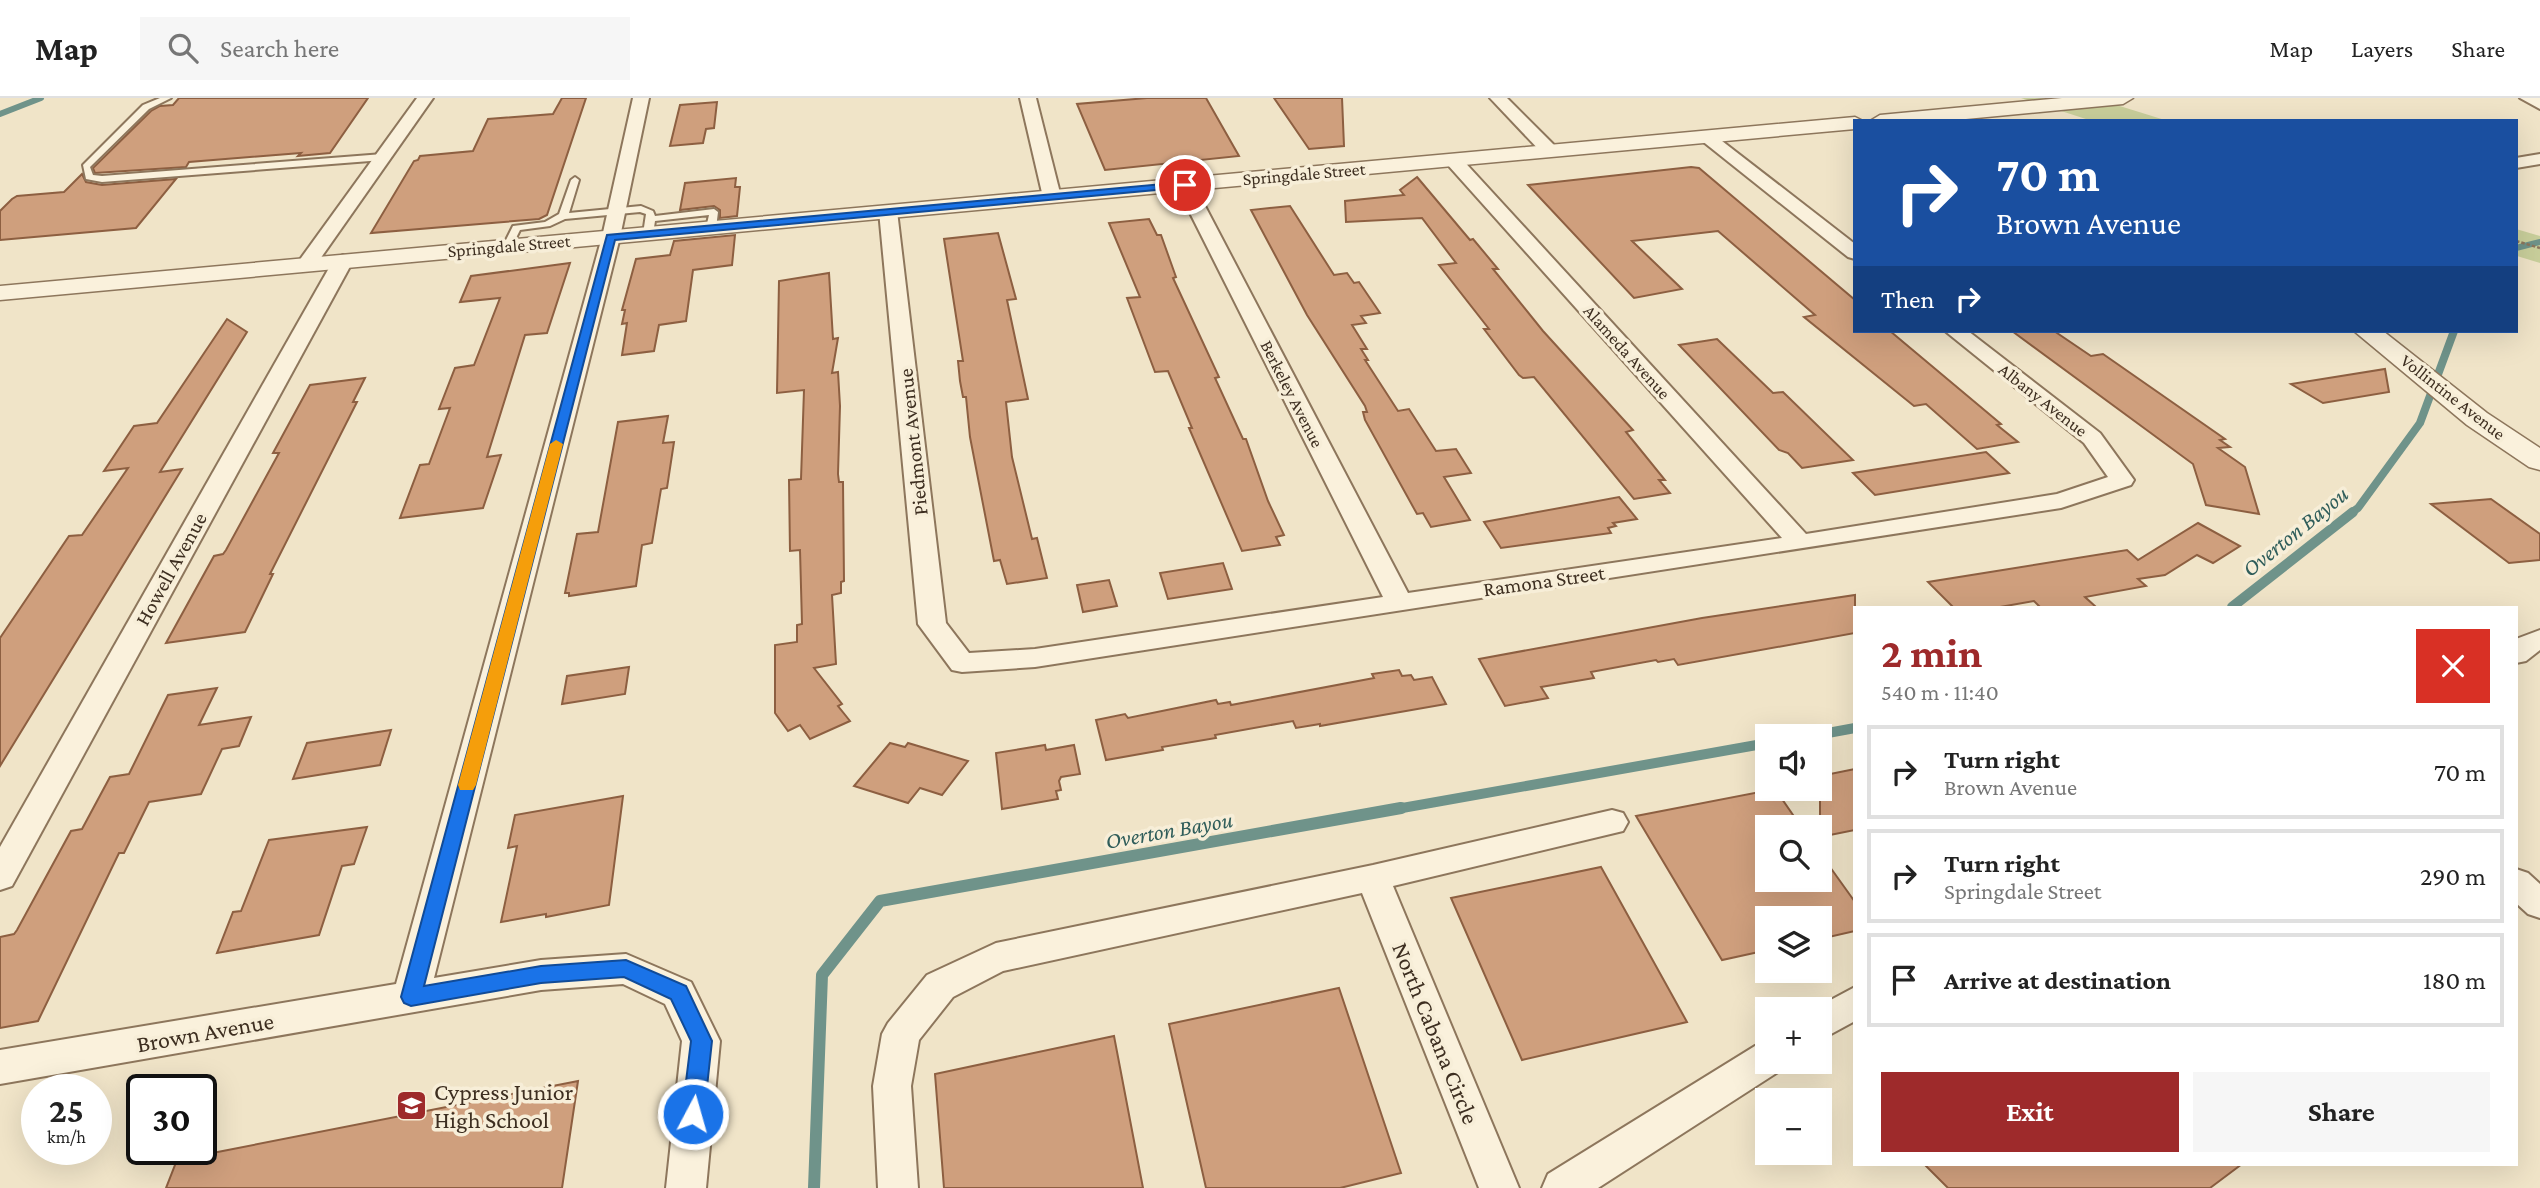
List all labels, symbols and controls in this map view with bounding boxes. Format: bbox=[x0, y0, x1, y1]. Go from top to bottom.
search box bbox=[140, 17, 630, 80]
icon: search bbox=[164, 29, 202, 67]
text: Map bbox=[35, 30, 98, 67]
text: Search here bbox=[220, 34, 339, 63]
text: Map bbox=[2269, 35, 2313, 62]
text: Layers bbox=[2351, 35, 2413, 62]
text: Share bbox=[2451, 35, 2505, 62]
icon: right bbox=[1881, 147, 1972, 238]
text: 70 m bbox=[1996, 147, 2100, 202]
pin bbox=[1155, 155, 1215, 215]
street label: Springdale Street bbox=[1242, 159, 1367, 189]
icon: arrive bbox=[1166, 166, 1204, 204]
text: Brown Avenue bbox=[1996, 205, 2181, 241]
street label: Springdale Street bbox=[447, 231, 572, 261]
icon: right bbox=[1949, 280, 1987, 318]
text: Then bbox=[1881, 285, 1935, 314]
street label: Alameda Avenue bbox=[1579, 301, 1675, 403]
street label: Berkeley Avenue bbox=[1256, 337, 1328, 451]
street label: Vollintine Avenue bbox=[2397, 350, 2509, 444]
street label: Albany Avenue bbox=[1995, 359, 2091, 441]
street label: Piedmont Avenue bbox=[893, 367, 933, 517]
water label: Overton Bayou bbox=[2237, 480, 2353, 582]
street label: Howell Avenue bbox=[130, 508, 212, 630]
street label: Ramona Street bbox=[1482, 560, 1607, 601]
text: 2 min bbox=[1881, 629, 1982, 676]
button: close bbox=[2416, 629, 2490, 703]
text: 540 m · 11:40 bbox=[1881, 679, 1999, 705]
map controls bbox=[1755, 724, 1832, 1165]
button: sound bbox=[1755, 724, 1832, 801]
text: Turn right bbox=[1944, 745, 2060, 774]
icon: right bbox=[1885, 753, 1923, 791]
text: 70 m bbox=[2434, 758, 2486, 787]
text: Brown Avenue bbox=[1944, 774, 2077, 800]
water label: Overton Bayou bbox=[1103, 806, 1235, 854]
button: search bbox=[1755, 815, 1832, 892]
text: Turn right bbox=[1944, 849, 2060, 878]
icon: right bbox=[1885, 857, 1923, 895]
text: 290 m bbox=[2420, 862, 2486, 891]
text: Springdale Street bbox=[1944, 878, 2101, 904]
button: layers bbox=[1755, 906, 1832, 983]
street label: North Cabana Circle bbox=[1387, 938, 1485, 1128]
icon: arrive bbox=[1885, 961, 1923, 999]
text: Arrive at destination bbox=[1944, 966, 2171, 995]
text: 180 m bbox=[2423, 966, 2486, 995]
button: + bbox=[1755, 997, 1832, 1074]
street label: Brown Avenue bbox=[134, 1007, 276, 1057]
button: Exit bbox=[1881, 1072, 2179, 1152]
button: Share bbox=[2193, 1072, 2490, 1152]
speed limit sign: 30 bbox=[126, 1074, 217, 1165]
position arrow bbox=[656, 1077, 730, 1151]
place label: Cypress Junior High School bbox=[434, 1078, 574, 1133]
school or university icon: Cypress Junior High School bbox=[394, 1088, 428, 1122]
button: − bbox=[1755, 1088, 1832, 1165]
text: 25 bbox=[49, 1091, 84, 1130]
text: km/h bbox=[47, 1127, 86, 1147]

